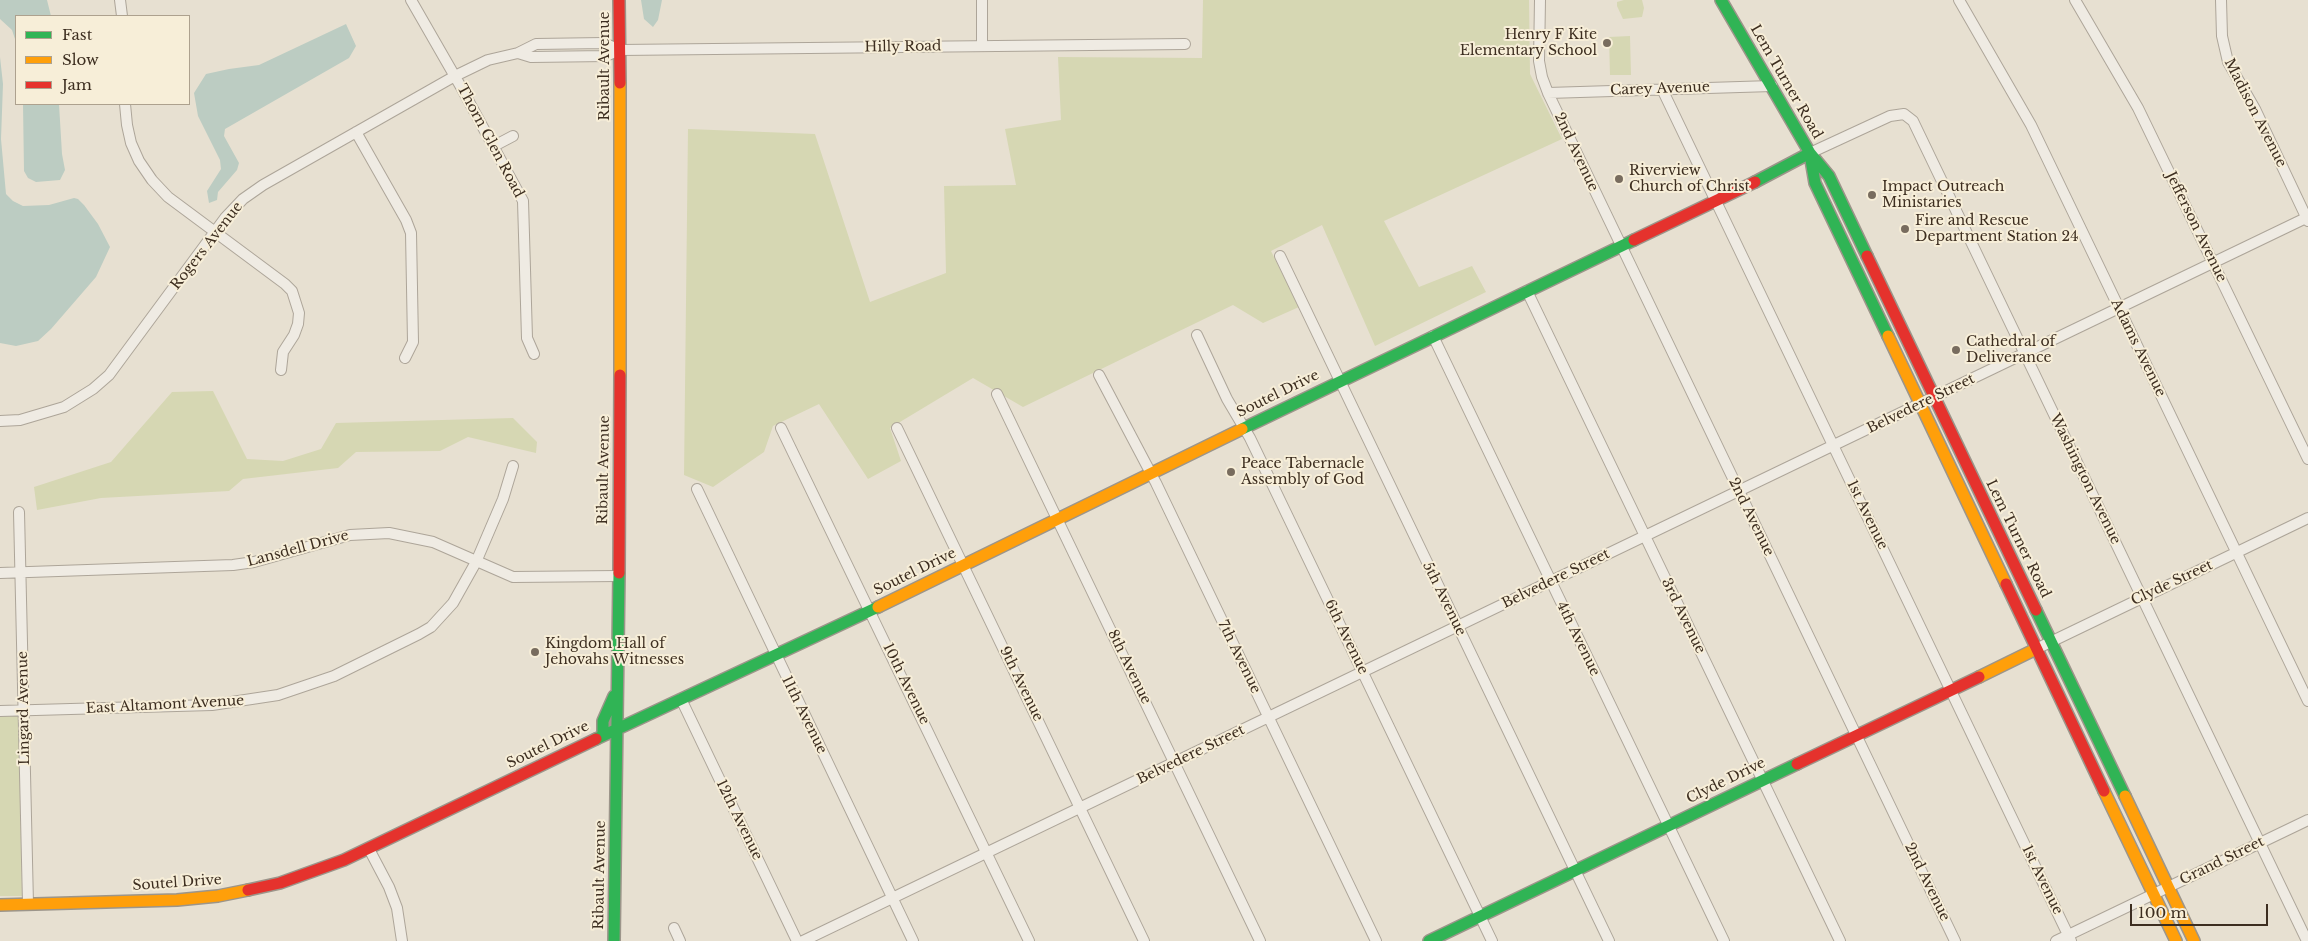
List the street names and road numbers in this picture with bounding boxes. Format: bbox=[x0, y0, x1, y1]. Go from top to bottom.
street label: Ribault Avenue bbox=[597, 11, 613, 121]
street label: Lem Turner Road bbox=[1746, 22, 1826, 142]
street label: Hilly Road bbox=[864, 38, 942, 56]
street label: Madison Avenue bbox=[2220, 56, 2290, 170]
street label: Carey Avenue bbox=[1610, 79, 1710, 99]
street label: Thorn Glen Road bbox=[453, 81, 527, 201]
street label: 2nd Avenue bbox=[1550, 110, 1602, 194]
street label: Jefferson Avenue bbox=[2162, 169, 2230, 285]
street label: Rogers Avenue bbox=[168, 199, 246, 293]
street label: Adams Avenue bbox=[2107, 296, 2169, 400]
street label: Soutel Drive bbox=[1234, 367, 1322, 421]
street label: Belvedere Street bbox=[1864, 371, 1978, 437]
street label: Washington Avenue bbox=[2046, 411, 2124, 547]
street label: Ribault Avenue bbox=[595, 415, 613, 525]
street label: 2nd Avenue bbox=[1725, 475, 1777, 559]
street label: Lem Turner Road bbox=[1982, 477, 2054, 601]
street label: 1st Avenue bbox=[1843, 478, 1891, 552]
street label: Lansdell Drive bbox=[245, 527, 351, 571]
street label: Soutel Drive bbox=[871, 545, 959, 599]
street label: Belvedere Street bbox=[1499, 546, 1613, 612]
street label: Clyde Street bbox=[2129, 557, 2215, 609]
street label: 5th Avenue bbox=[1419, 559, 1469, 639]
street label: 3rd Avenue bbox=[1657, 575, 1709, 657]
street label: 6th Avenue bbox=[1321, 597, 1371, 677]
street label: 4th Avenue bbox=[1553, 599, 1603, 679]
street label: 7th Avenue bbox=[1214, 618, 1264, 696]
street label: 8th Avenue bbox=[1104, 627, 1154, 707]
street label: 10th Avenue bbox=[879, 641, 933, 727]
street label: 9th Avenue bbox=[996, 644, 1046, 724]
street label: Lingard Avenue bbox=[15, 651, 33, 765]
street label: 11th Avenue bbox=[778, 673, 830, 757]
street label: East Altamont Avenue bbox=[85, 692, 245, 718]
street label: Soutel Drive bbox=[504, 718, 592, 772]
street label: Belvedere Street bbox=[1134, 722, 1248, 788]
street label: Clyde Drive bbox=[1684, 755, 1768, 807]
street label: 12th Avenue bbox=[712, 777, 766, 863]
street label: Ribault Avenue bbox=[591, 820, 609, 930]
street label: Grand Street bbox=[2177, 833, 2267, 889]
street label: 2nd Avenue bbox=[1901, 840, 1953, 924]
street label: 1st Avenue bbox=[2018, 843, 2066, 917]
street label: Soutel Drive bbox=[132, 872, 222, 894]

